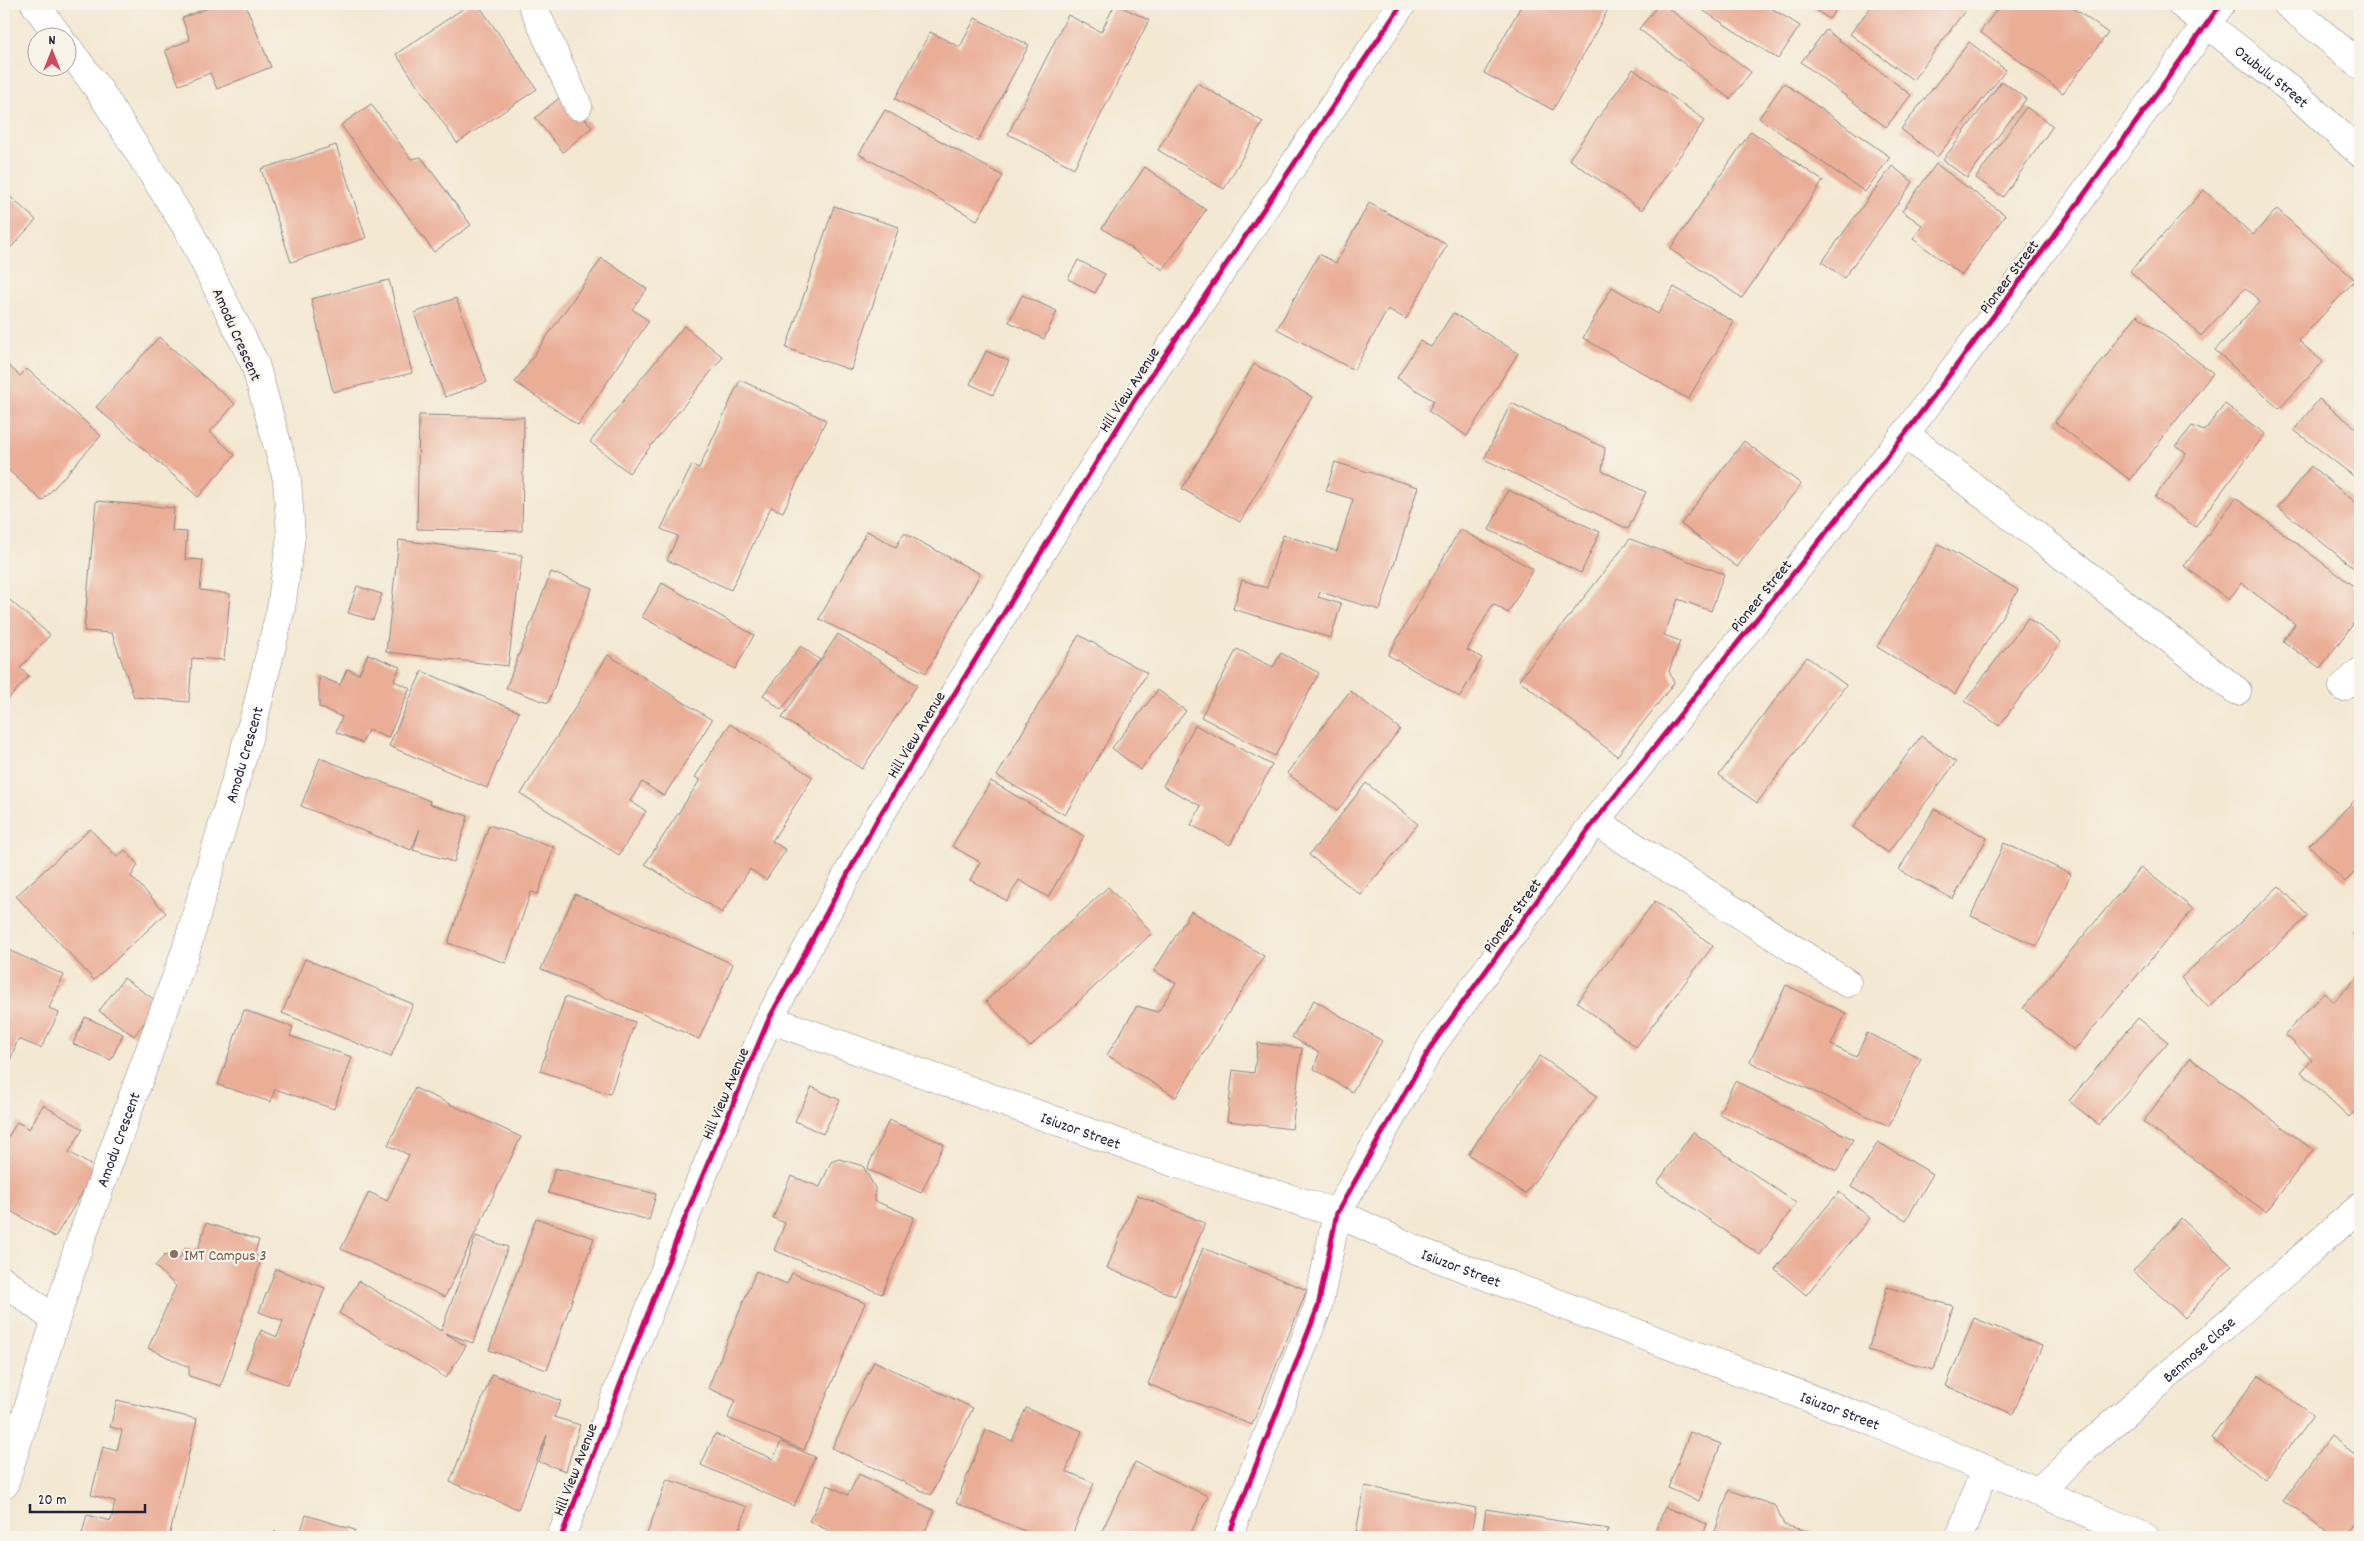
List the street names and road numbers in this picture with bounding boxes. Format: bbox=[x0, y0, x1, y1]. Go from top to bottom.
street label: Ozubulu Street bbox=[2229, 41, 2313, 115]
street label: Pioneer Street bbox=[1975, 236, 2045, 319]
street label: Amodu Crescent bbox=[205, 285, 266, 385]
street label: Hill View Avenue bbox=[1094, 343, 1166, 438]
street label: Pioneer Street bbox=[1726, 555, 1798, 638]
street label: Hill View Avenue bbox=[882, 687, 952, 783]
street label: Amodu Crescent bbox=[221, 704, 271, 806]
street label: Pioneer Street bbox=[1478, 874, 1548, 959]
street label: Hill View Avenue bbox=[697, 1044, 756, 1143]
street label: Amodu Crescent bbox=[92, 1089, 148, 1191]
street label: Isiuzor Street bbox=[1037, 1107, 1123, 1157]
street label: Isiuzor Street bbox=[1417, 1244, 1504, 1295]
street label: Benmose Close bbox=[2158, 1312, 2241, 1389]
street label: Isiuzor Street bbox=[1797, 1387, 1883, 1437]
street label: Hill View Avenue bbox=[548, 1420, 605, 1520]

